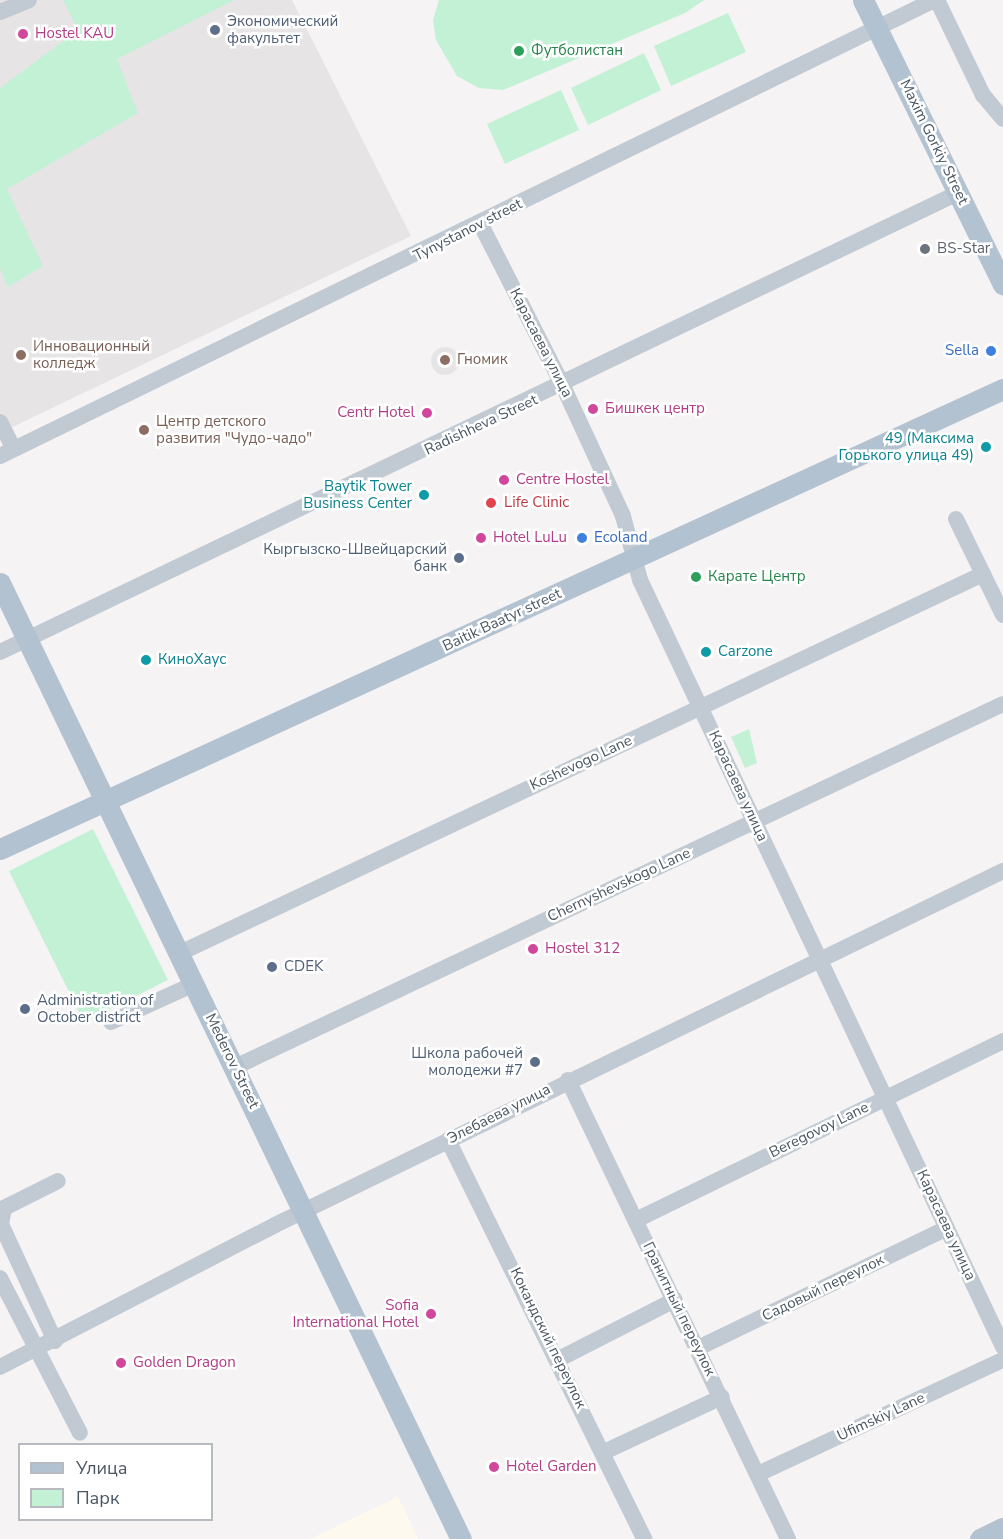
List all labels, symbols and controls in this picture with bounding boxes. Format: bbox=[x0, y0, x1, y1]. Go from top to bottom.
place label: Экономический факультет bbox=[227, 12, 338, 47]
marker: Экономический факультет bbox=[208, 23, 222, 37]
place label: Hostel KAU bbox=[35, 25, 114, 43]
marker: Hostel KAU bbox=[16, 27, 30, 41]
place label: Футболистан bbox=[531, 42, 623, 60]
marker: Футболистан bbox=[512, 44, 526, 58]
street label: Maxim Gorkiy Street bbox=[896, 77, 972, 207]
street label: Tynystanov street bbox=[411, 195, 525, 265]
place label: BS-Star bbox=[937, 240, 990, 258]
marker: BS-Star bbox=[918, 242, 932, 256]
street label: Карасаева улица bbox=[506, 285, 576, 401]
place label: Инновационный колледж bbox=[33, 337, 150, 372]
place label: Sella bbox=[945, 342, 979, 360]
marker: Sella bbox=[984, 344, 998, 358]
marker: Инновационный колледж bbox=[14, 348, 28, 362]
place label: Гномик bbox=[457, 351, 508, 369]
marker: Гномик bbox=[438, 353, 452, 367]
street label: Radishheva Street bbox=[422, 391, 540, 459]
place label: Бишкек центр bbox=[605, 400, 705, 418]
marker: Бишкек центр bbox=[586, 402, 600, 416]
place label: Centr Hotel bbox=[337, 404, 415, 422]
marker: Centr Hotel bbox=[420, 406, 434, 420]
place label: Центр детского развития "Чудо-чадо" bbox=[156, 412, 312, 447]
marker: Центр детского развития "Чудо-чадо" bbox=[137, 423, 151, 437]
place label: 49 (Максима Горького улица 49) bbox=[839, 429, 974, 464]
marker: 49 (Максима Горького улица 49) bbox=[979, 440, 993, 454]
place label: Centre Hostel bbox=[516, 471, 609, 489]
marker: Centre Hostel bbox=[497, 473, 511, 487]
place label: Baytik Tower Business Center bbox=[303, 477, 412, 512]
marker: Baytik Tower Business Center bbox=[417, 488, 431, 502]
marker: Life Clinic bbox=[482, 494, 500, 512]
place label: Life Clinic bbox=[504, 494, 569, 512]
place label: Hotel LuLu bbox=[493, 529, 567, 547]
place label: Ecoland bbox=[594, 529, 647, 547]
marker: Hotel LuLu bbox=[474, 531, 488, 545]
marker: Ecoland bbox=[575, 531, 589, 545]
place label: Кыргызско-Швейцарский банк bbox=[263, 540, 447, 575]
marker: Кыргызско-Швейцарский банк bbox=[452, 551, 466, 565]
place label: Карате Центр bbox=[708, 568, 806, 586]
marker: Карате Центр bbox=[689, 570, 703, 584]
street label: Baitik Baatyr street bbox=[440, 585, 564, 655]
place label: Carzone bbox=[718, 643, 773, 661]
marker: Carzone bbox=[699, 645, 713, 659]
place label: КиноХаус bbox=[158, 651, 226, 669]
marker: КиноХаус bbox=[139, 653, 153, 667]
street label: Карасаева улица bbox=[704, 728, 772, 844]
street label: Koshevogo Lane bbox=[527, 731, 635, 795]
street label: Chernyshevskogo Lane bbox=[545, 844, 693, 926]
place label: Hostel 312 bbox=[545, 940, 620, 958]
marker: Hostel 312 bbox=[526, 942, 540, 956]
place label: CDEK bbox=[284, 958, 323, 976]
marker: CDEK bbox=[265, 960, 279, 974]
place label: Administration of October district bbox=[37, 991, 153, 1026]
marker: Administration of October district bbox=[18, 1002, 32, 1016]
street label: Mederov Street bbox=[201, 1011, 263, 1111]
place label: Школа рабочей молодежи #7 bbox=[411, 1044, 523, 1079]
marker: Школа рабочей молодежи #7 bbox=[528, 1055, 542, 1069]
street label: Элебаева улица bbox=[444, 1080, 554, 1148]
street label: Beregovoy Lane bbox=[766, 1098, 872, 1162]
street label: Карасаева улица bbox=[912, 1167, 980, 1283]
street label: Гранитный переулок bbox=[639, 1239, 719, 1379]
street label: Садовый переулок bbox=[759, 1251, 887, 1325]
street label: Кокандский переулок bbox=[506, 1265, 590, 1411]
place label: Sofia International Hotel bbox=[293, 1296, 419, 1331]
marker: Sofia International Hotel bbox=[424, 1307, 438, 1321]
place label: Golden Dragon bbox=[133, 1354, 236, 1372]
marker: Golden Dragon bbox=[114, 1356, 128, 1370]
street label: Ufimskiy Lane bbox=[834, 1389, 928, 1445]
legend bbox=[18, 1443, 213, 1521]
text: Улица bbox=[76, 1456, 127, 1480]
place label: Hotel Garden bbox=[506, 1458, 596, 1476]
marker: Hotel Garden bbox=[487, 1460, 501, 1474]
text: Парк bbox=[76, 1486, 119, 1510]

